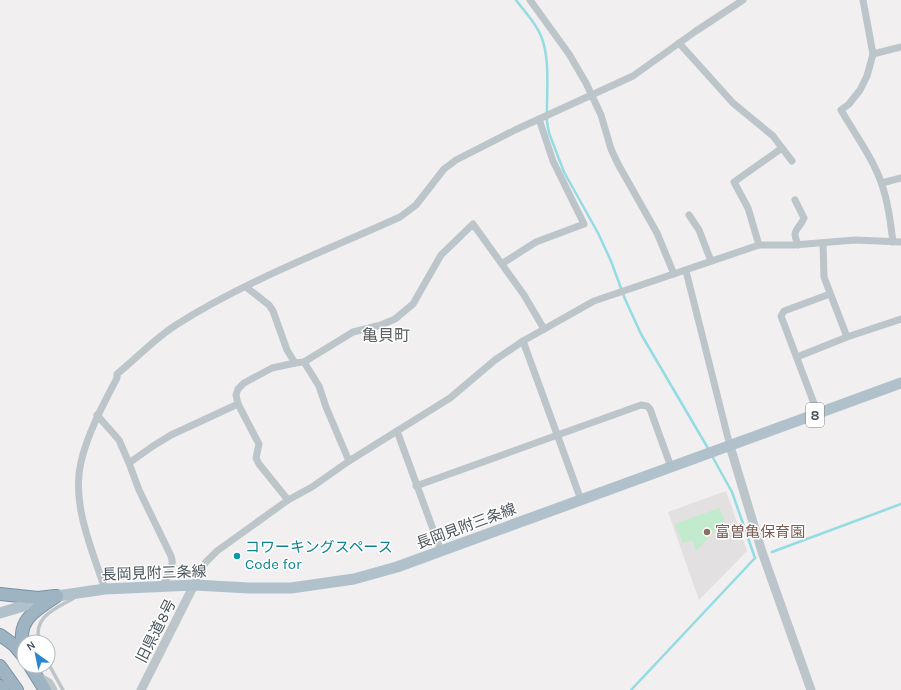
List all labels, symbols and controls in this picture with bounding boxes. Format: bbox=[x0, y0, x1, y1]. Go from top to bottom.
district label: 亀貝町 bbox=[362, 326, 410, 345]
road number: 8 bbox=[806, 403, 824, 427]
street label: 長岡見附三条線 bbox=[414, 500, 518, 552]
place label: 富曽亀保育園 bbox=[715, 523, 805, 541]
marker: 富曽亀保育園 bbox=[702, 527, 712, 537]
place label: コワーキングスペース Code for bbox=[245, 538, 393, 573]
marker: コワーキングスペース Code for bbox=[232, 551, 242, 561]
street label: 長岡見附三条線 bbox=[101, 562, 207, 584]
street label: 旧県道8号 bbox=[132, 596, 180, 666]
north arrow bbox=[16, 634, 56, 674]
text: N bbox=[24, 638, 38, 654]

